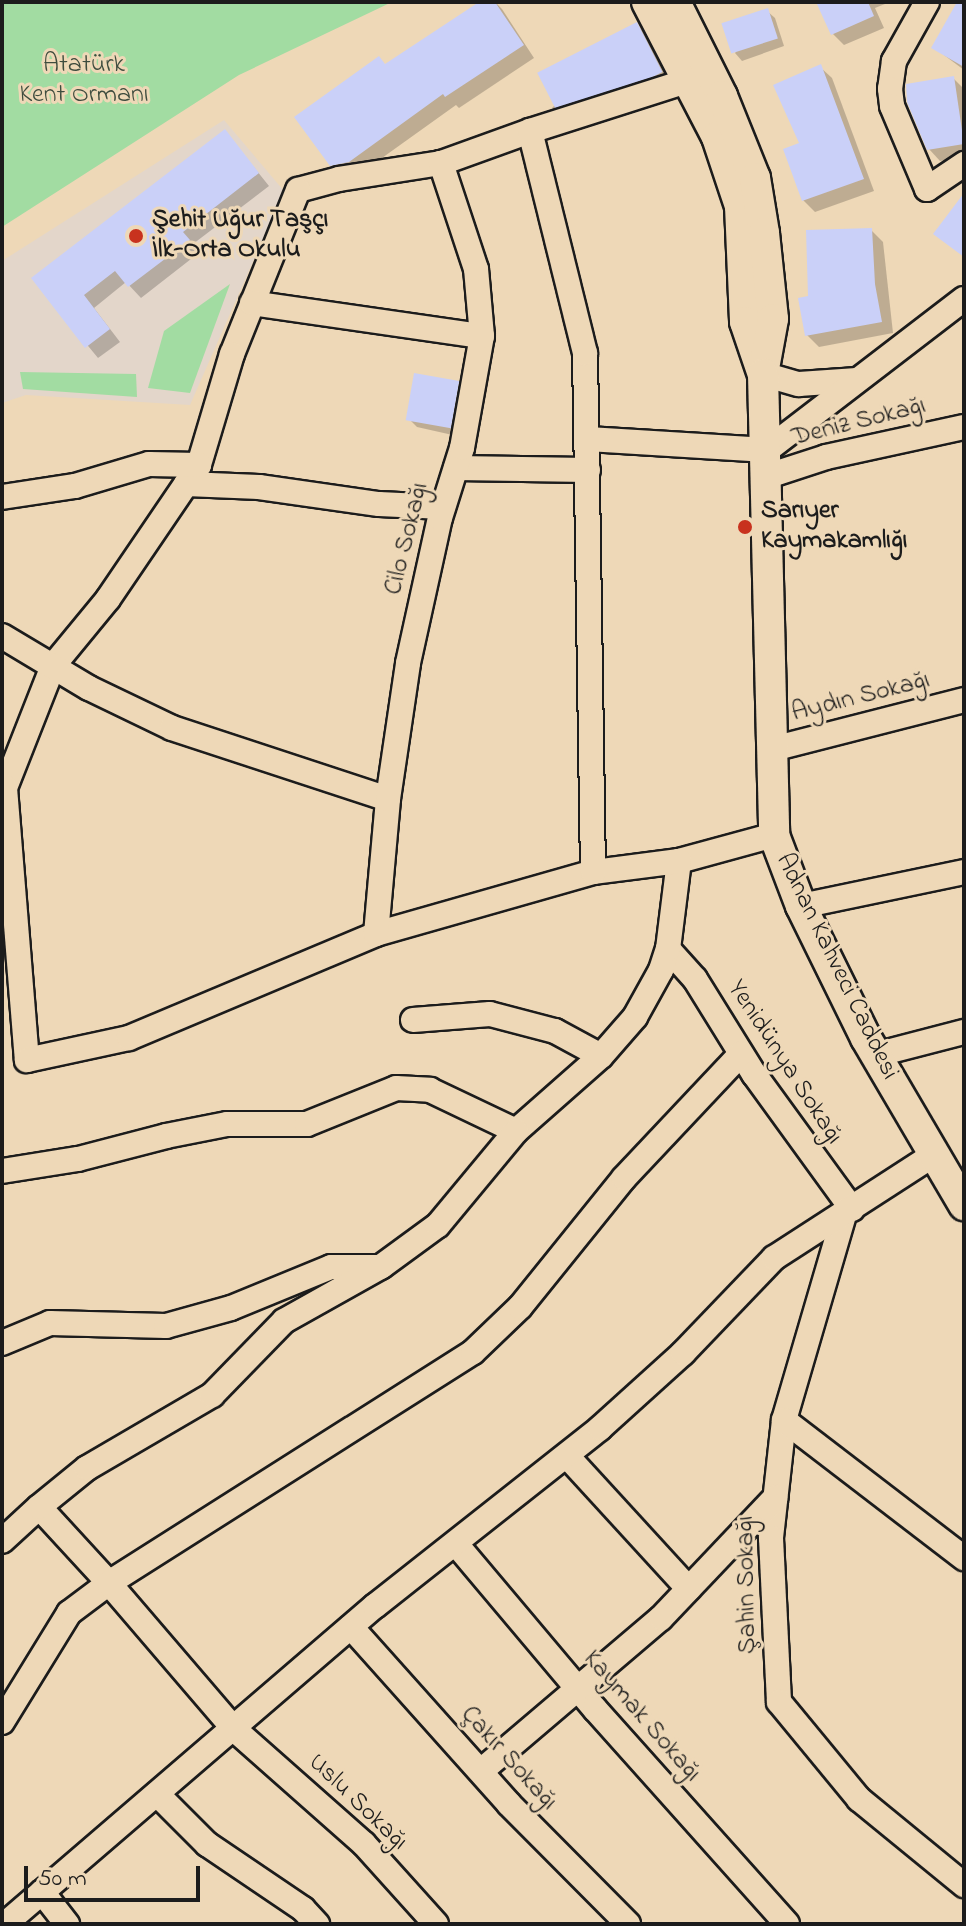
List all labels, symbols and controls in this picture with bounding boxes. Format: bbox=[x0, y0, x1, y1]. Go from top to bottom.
park label: Atatürk Kent Ormanı bbox=[19, 50, 149, 112]
place label: Şehit Uğur Taşçı İlk-Orta Okulu bbox=[152, 205, 328, 266]
marker: Şehit Uğur Taşçı İlk-Orta Okulu bbox=[127, 227, 145, 245]
street label: Deniz Sokağı bbox=[789, 391, 929, 455]
street label: Cilo Sokağı bbox=[379, 480, 437, 598]
place label: Sarıyer Kaymakamlığı bbox=[761, 496, 907, 558]
marker: Sarıyer Kaymakamlığı bbox=[736, 518, 754, 536]
street label: Aydın Sokağı bbox=[789, 666, 933, 730]
street label: Adnan Kahveci Caddesi bbox=[768, 849, 904, 1085]
street label: Yenidünya Sokağı bbox=[719, 975, 849, 1151]
street label: Şahin Sokağı bbox=[731, 1516, 765, 1654]
street label: Kaymak Sokağı bbox=[575, 1645, 707, 1789]
street label: Çakır Sokağı bbox=[453, 1700, 563, 1818]
street label: Uslu Sokağı bbox=[301, 1748, 413, 1858]
scale bar bbox=[28, 1850, 204, 1900]
text: 50 m bbox=[38, 1862, 87, 1897]

